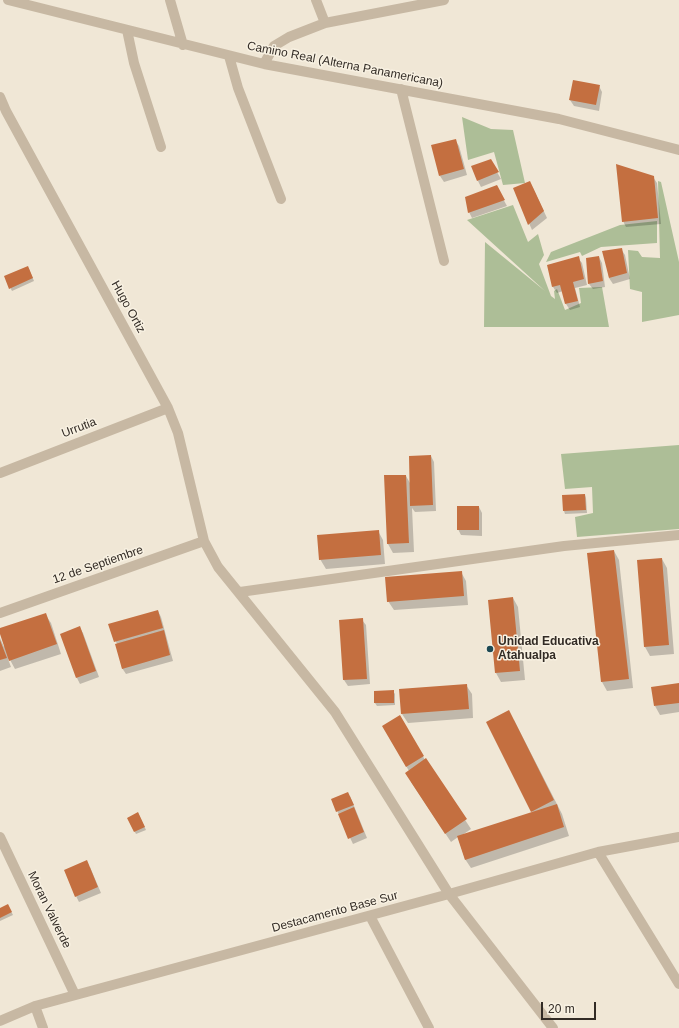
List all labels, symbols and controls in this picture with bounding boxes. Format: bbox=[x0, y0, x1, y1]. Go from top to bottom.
street label: Camino Real (Alterna Panamericana) bbox=[246, 39, 444, 91]
street label: Hugo Ortiz bbox=[108, 278, 148, 336]
street label: Urrutia bbox=[60, 415, 98, 441]
street label: 12 de Septiembre bbox=[51, 543, 145, 587]
place label: Unidad Educativa Atahualpa bbox=[498, 635, 599, 663]
marker: Unidad Educativa Atahualpa bbox=[485, 644, 495, 654]
street label: Moran Valverde bbox=[24, 869, 74, 951]
street label: Destacamento Base Sur bbox=[270, 888, 400, 936]
scale bar bbox=[543, 994, 598, 1020]
text: 20 m bbox=[548, 1002, 575, 1016]

